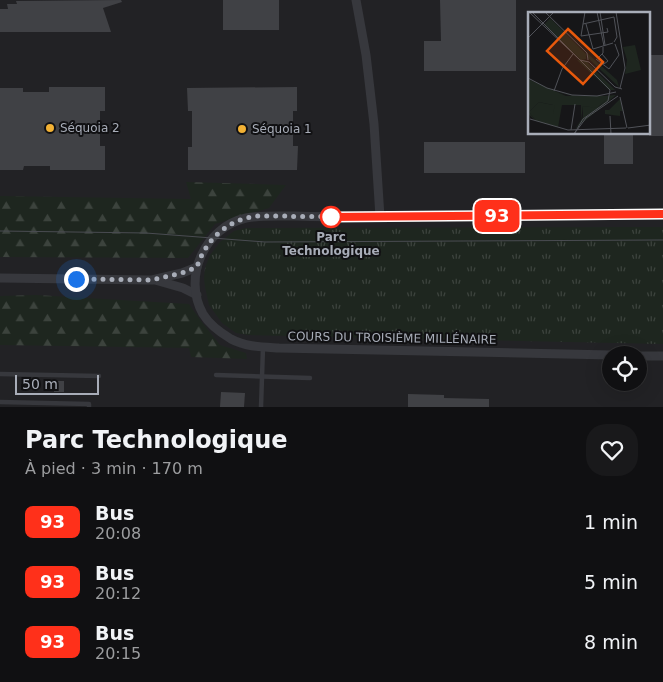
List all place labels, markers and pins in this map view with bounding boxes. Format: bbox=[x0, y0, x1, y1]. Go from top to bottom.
place label: Séquoia 2 bbox=[60, 121, 120, 135]
marker: Séquoia 2 bbox=[44, 122, 56, 134]
place label: Séquoia 1 bbox=[252, 122, 312, 136]
marker: Séquoia 1 bbox=[236, 123, 248, 135]
marker: Parc Technologique bbox=[320, 206, 342, 228]
place label: Parc Technologique bbox=[282, 230, 380, 258]

